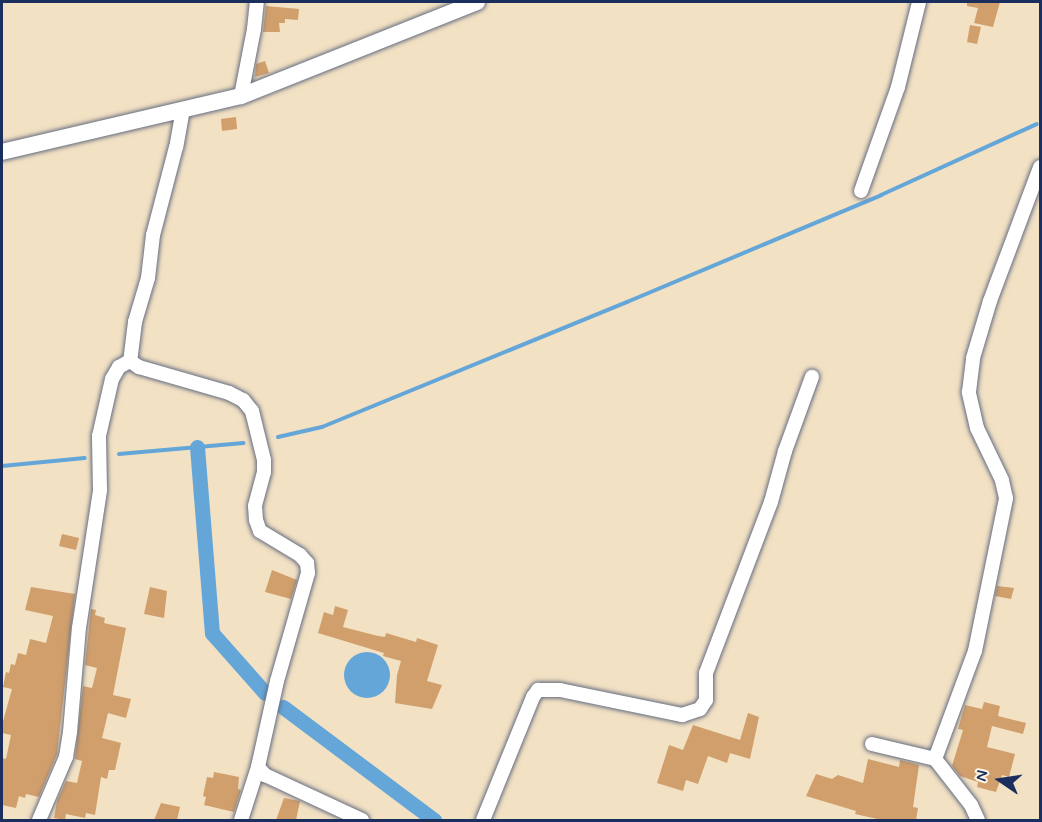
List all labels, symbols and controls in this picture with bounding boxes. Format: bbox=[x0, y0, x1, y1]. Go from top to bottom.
north arrow bbox=[970, 750, 1030, 810]
text: N bbox=[971, 768, 993, 783]

